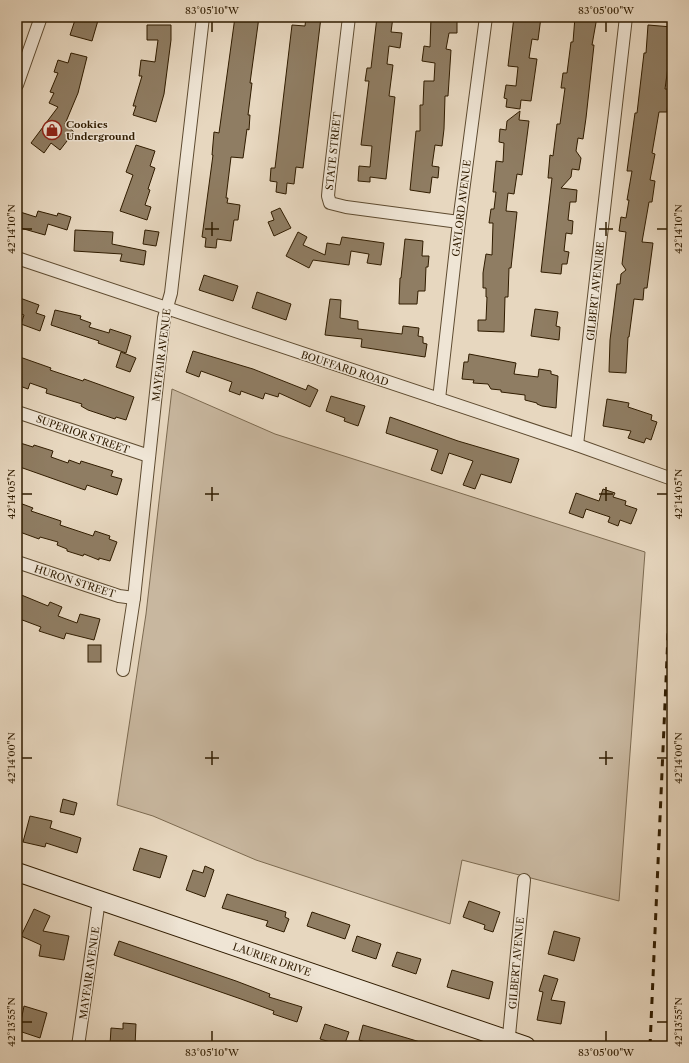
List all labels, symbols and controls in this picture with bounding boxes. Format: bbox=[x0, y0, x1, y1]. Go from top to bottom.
text: 83°05'10"W bbox=[185, 4, 240, 17]
text: 83°05'00"W bbox=[578, 4, 635, 17]
street label: STATE STREET bbox=[323, 111, 344, 191]
place label: Cookies Underground bbox=[66, 118, 136, 143]
shop icon: Cookies Underground bbox=[41, 119, 63, 141]
street label: GAYLORD AVENUE bbox=[449, 159, 474, 257]
text: 42°14'10"N bbox=[5, 204, 18, 254]
text: 42°14'10"N bbox=[672, 204, 685, 254]
street label: GILBERT AVENURE bbox=[584, 241, 607, 341]
street label: MAYFAIR AVENUE bbox=[149, 308, 174, 402]
street label: BOUFFARD ROAD bbox=[299, 348, 390, 389]
street label: SUPERIOR STREET bbox=[34, 412, 132, 457]
text: 42°14'05"N bbox=[5, 469, 18, 519]
text: 42°14'05"N bbox=[672, 469, 685, 519]
street label: HURON STREET bbox=[33, 562, 118, 601]
text: 42°14'00"N bbox=[5, 732, 18, 784]
text: 42°14'00"N bbox=[672, 732, 685, 784]
street label: GILBERT AVENUE bbox=[506, 916, 527, 1010]
street label: MAYFAIR AVENUE bbox=[77, 926, 102, 1020]
street label: LAURIER DRIVE bbox=[231, 940, 313, 979]
text: 42°13'55"N bbox=[5, 997, 18, 1047]
text: 42°13'55"N bbox=[672, 997, 685, 1047]
text: 83°05'10"W bbox=[185, 1046, 240, 1059]
text: 83°05'00"W bbox=[578, 1046, 635, 1059]

